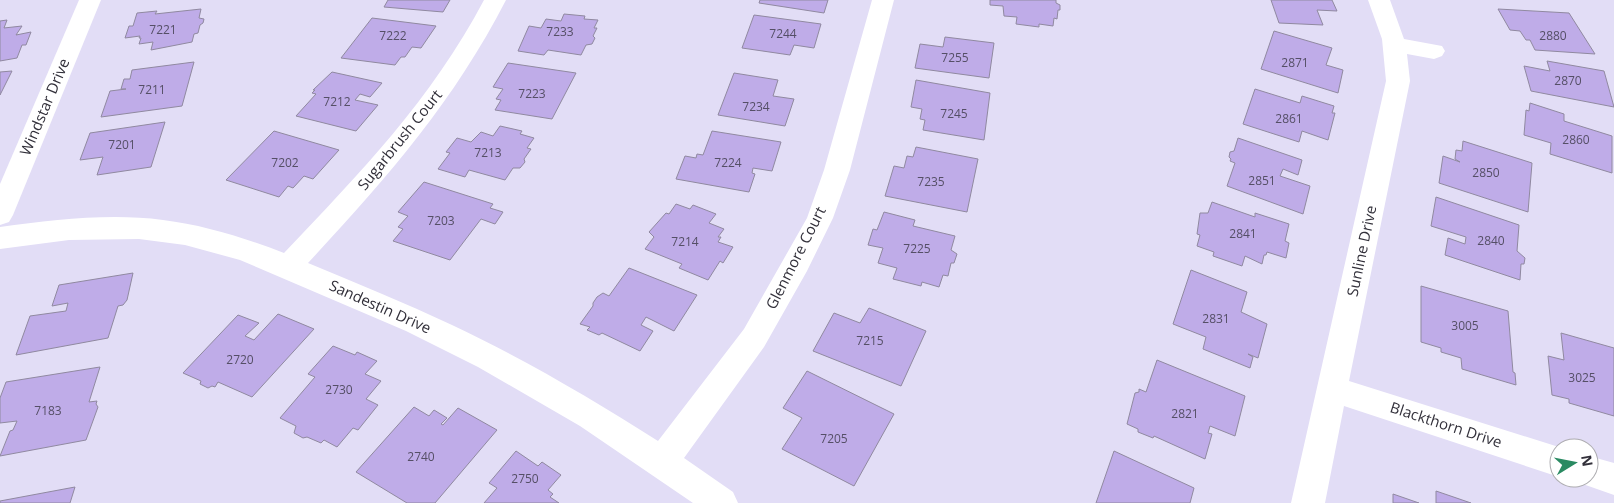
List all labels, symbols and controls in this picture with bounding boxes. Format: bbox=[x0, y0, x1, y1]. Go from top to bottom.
house number: 7221 bbox=[149, 21, 177, 38]
house number: 7233 bbox=[546, 23, 574, 40]
house number: 7244 bbox=[769, 25, 797, 42]
house number: 7222 bbox=[379, 27, 407, 44]
house number: 2880 bbox=[1539, 27, 1567, 44]
house number: 7255 bbox=[941, 49, 969, 66]
house number: 2871 bbox=[1281, 54, 1309, 71]
street label: Windstar Drive bbox=[15, 55, 74, 158]
house number: 2870 bbox=[1554, 72, 1582, 89]
house number: 7211 bbox=[138, 81, 166, 98]
street label: Sugarbrush Court bbox=[352, 85, 446, 194]
house number: 7223 bbox=[518, 85, 546, 102]
house number: 7212 bbox=[323, 93, 351, 110]
house number: 7234 bbox=[742, 98, 770, 115]
house number: 7245 bbox=[940, 105, 968, 122]
house number: 2861 bbox=[1275, 110, 1303, 127]
house number: 2860 bbox=[1562, 131, 1590, 148]
house number: 7201 bbox=[108, 136, 136, 153]
house number: 7213 bbox=[474, 144, 502, 161]
house number: 7202 bbox=[271, 154, 299, 171]
house number: 7224 bbox=[714, 154, 742, 171]
house number: 2850 bbox=[1472, 164, 1500, 181]
house number: 2851 bbox=[1248, 172, 1276, 189]
house number: 7235 bbox=[917, 173, 945, 190]
street label: Glenmore Court bbox=[761, 203, 830, 312]
street label: Sunline Drive bbox=[1342, 204, 1380, 298]
house number: 7203 bbox=[427, 212, 455, 229]
house number: 2841 bbox=[1229, 225, 1257, 242]
house number: 2840 bbox=[1477, 232, 1505, 249]
house number: 7214 bbox=[671, 233, 699, 250]
house number: 7225 bbox=[903, 240, 931, 257]
street label: Sandestin Drive bbox=[326, 275, 434, 337]
house number: 2831 bbox=[1202, 310, 1230, 327]
house number: 3005 bbox=[1451, 317, 1479, 334]
house number: 7215 bbox=[856, 332, 884, 349]
house number: 2720 bbox=[226, 351, 254, 368]
house number: 3025 bbox=[1568, 369, 1596, 386]
house number: 2730 bbox=[325, 381, 353, 398]
street label: Blackthorn Drive bbox=[1388, 397, 1505, 452]
house number: 7183 bbox=[34, 402, 62, 419]
house number: 2821 bbox=[1171, 405, 1199, 422]
house number: 7205 bbox=[820, 430, 848, 447]
north arrow bbox=[1549, 438, 1599, 488]
house number: 2740 bbox=[407, 448, 435, 465]
text: N bbox=[1577, 453, 1598, 468]
house number: 2750 bbox=[511, 470, 539, 487]

